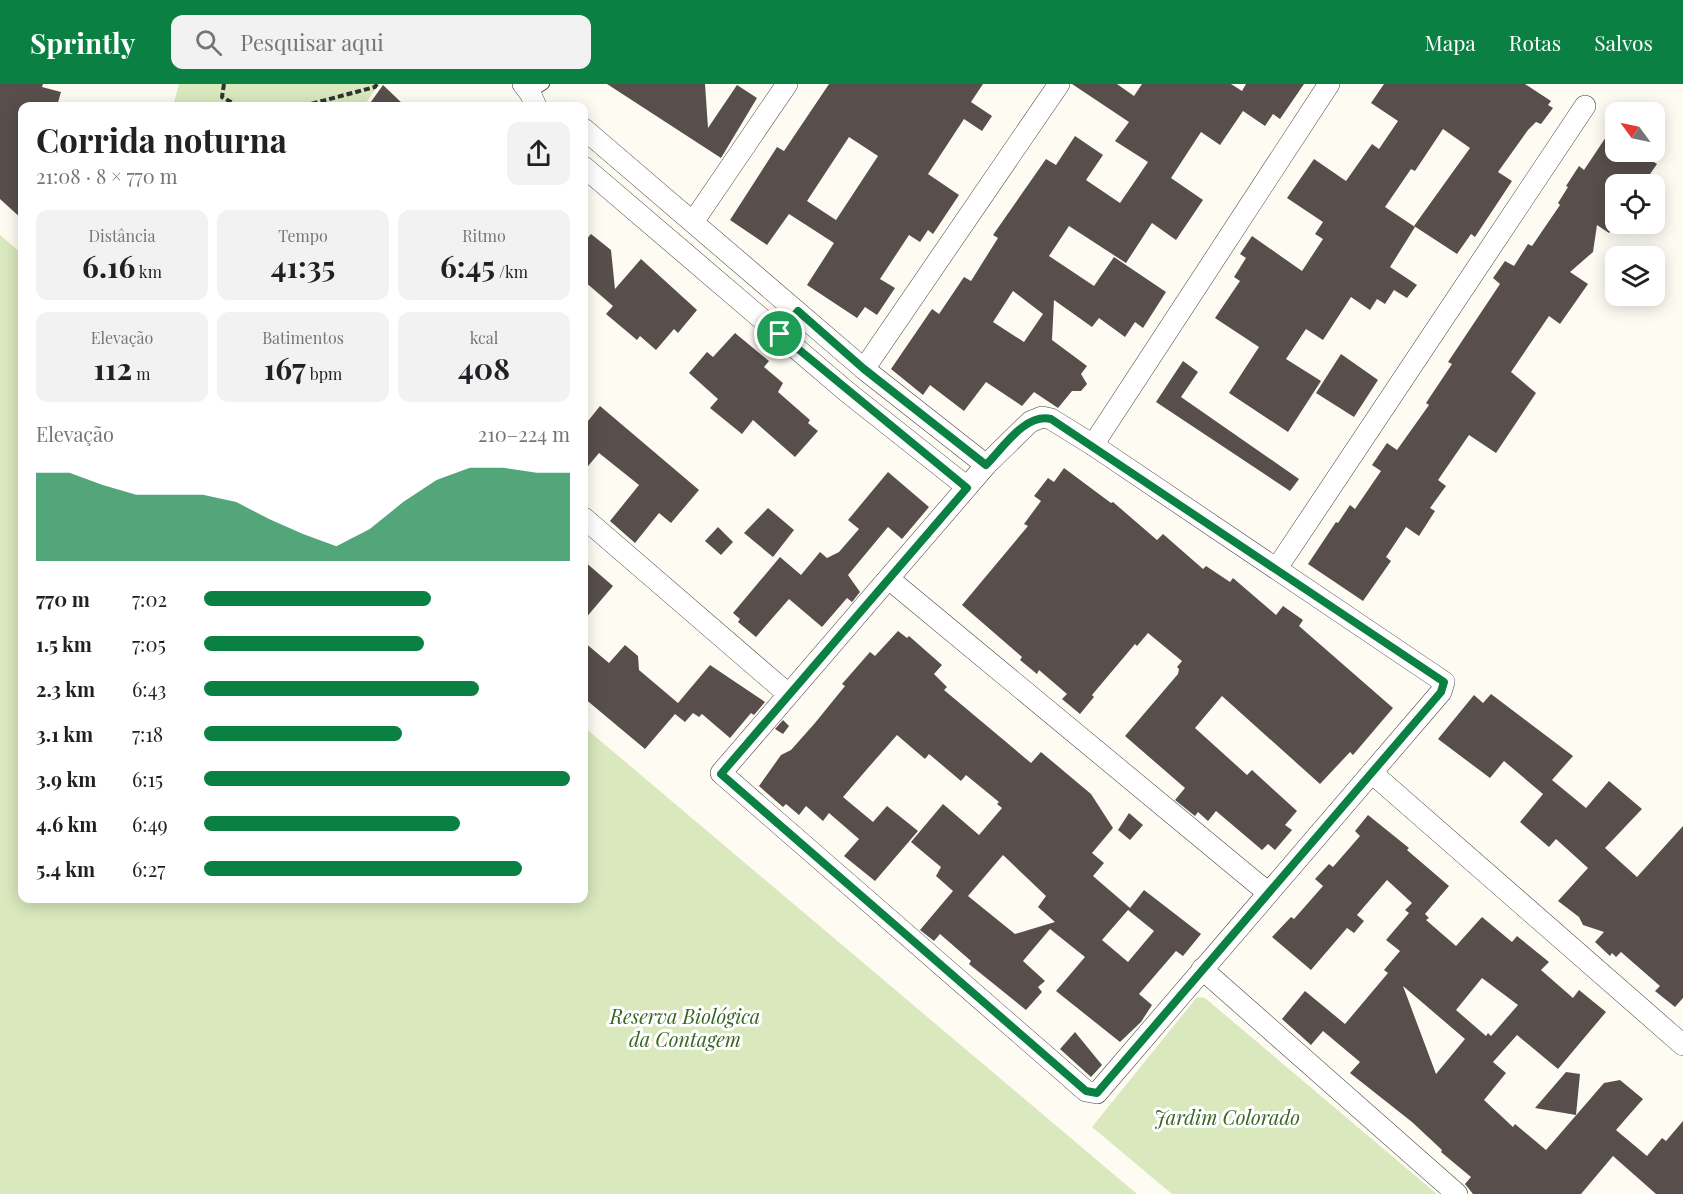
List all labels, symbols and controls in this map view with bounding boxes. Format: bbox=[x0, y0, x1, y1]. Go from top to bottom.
search box bbox=[171, 15, 591, 69]
text: Sprintly bbox=[30, 24, 135, 61]
icon: search bbox=[192, 26, 225, 59]
text: Pesquisar aqui bbox=[240, 27, 384, 57]
text: Mapa bbox=[1425, 28, 1476, 56]
text: Rotas bbox=[1509, 28, 1561, 56]
text: Salvos bbox=[1594, 28, 1653, 56]
north arrow bbox=[1605, 102, 1665, 162]
map controls bbox=[1605, 102, 1665, 306]
text: Corrida noturna bbox=[36, 117, 287, 161]
button: share bbox=[507, 122, 570, 185]
text: 21:08 · 8 × 770 m bbox=[36, 162, 177, 189]
button: locate bbox=[1605, 174, 1665, 234]
text: Distância bbox=[88, 225, 156, 246]
text: Tempo bbox=[278, 225, 328, 246]
text: Ritmo bbox=[462, 225, 506, 246]
text: 6.16 bbox=[82, 246, 135, 286]
text: 41:35 bbox=[271, 246, 335, 286]
text: 6:45 bbox=[440, 246, 495, 286]
button: layers bbox=[1605, 246, 1665, 306]
text: km bbox=[135, 261, 162, 282]
text: /km bbox=[495, 261, 528, 282]
pin bbox=[754, 308, 805, 359]
icon: arrive bbox=[763, 317, 796, 350]
text: Elevação bbox=[91, 327, 153, 348]
text: Batimentos bbox=[262, 327, 344, 348]
text: kcal bbox=[470, 327, 498, 348]
text: 112 bbox=[94, 348, 132, 388]
text: 167 bbox=[264, 348, 306, 388]
text: 408 bbox=[458, 348, 510, 388]
text: m bbox=[132, 363, 150, 384]
text: bpm bbox=[306, 363, 342, 384]
text: Elevação bbox=[36, 420, 114, 447]
text: 210–224 m bbox=[478, 420, 570, 447]
text: 770 m bbox=[36, 585, 90, 612]
text: 7:02 bbox=[132, 585, 167, 612]
text: 1.5 km bbox=[36, 630, 92, 657]
text: 7:05 bbox=[132, 630, 166, 657]
text: 2.3 km bbox=[36, 675, 95, 702]
text: 6:43 bbox=[132, 675, 166, 702]
text: 3.1 km bbox=[36, 720, 93, 747]
text: 7:18 bbox=[132, 720, 163, 747]
text: 3.9 km bbox=[36, 765, 96, 792]
text: 6:15 bbox=[132, 765, 163, 792]
text: 4.6 km bbox=[36, 810, 97, 837]
text: 6:49 bbox=[132, 810, 168, 837]
text: 5.4 km bbox=[36, 855, 95, 882]
text: 6:27 bbox=[132, 855, 165, 882]
park label: Reserva Biológica da Contagem bbox=[609, 1002, 760, 1052]
park label: Jardim Colorado bbox=[1154, 1103, 1300, 1130]

